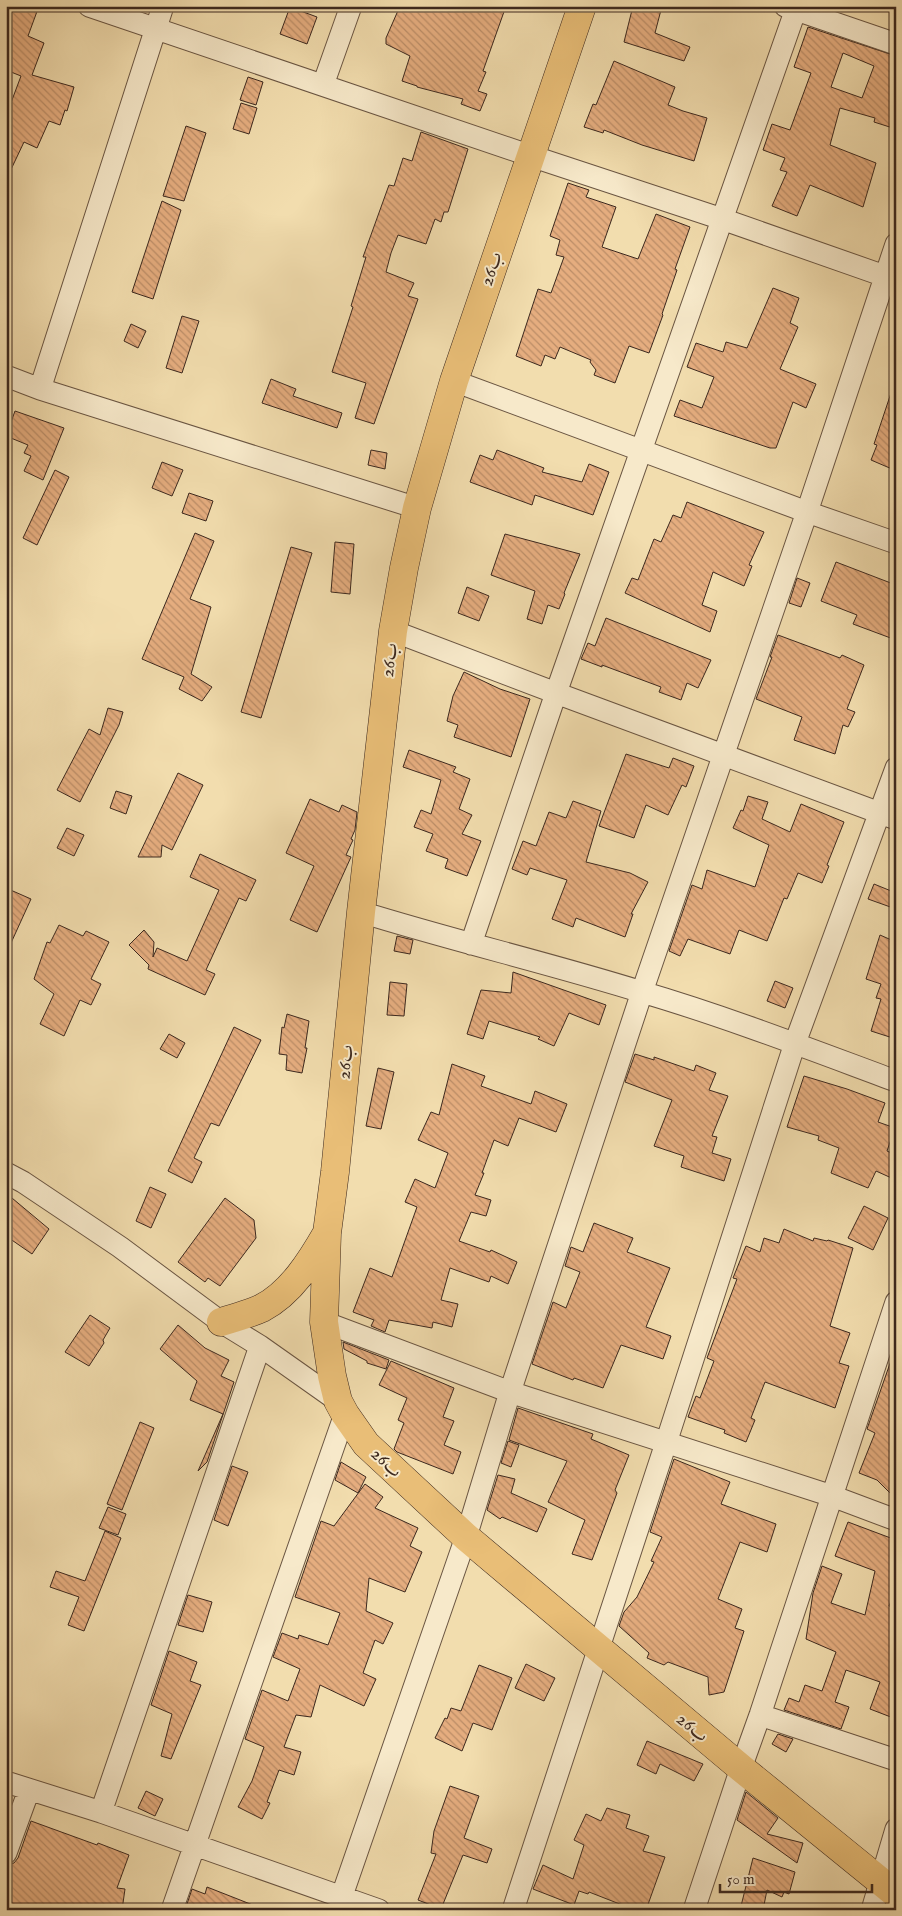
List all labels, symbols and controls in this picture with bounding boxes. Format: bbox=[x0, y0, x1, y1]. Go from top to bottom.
street label: 26ب bbox=[475, 249, 509, 289]
street label: 26ب bbox=[376, 641, 404, 679]
street label: 26ب bbox=[332, 1044, 360, 1080]
street label: 26ب bbox=[365, 1442, 407, 1484]
street label: 26ب bbox=[671, 1708, 713, 1748]
scale bar bbox=[720, 1861, 872, 1893]
text: 50 m bbox=[727, 1870, 755, 1889]

